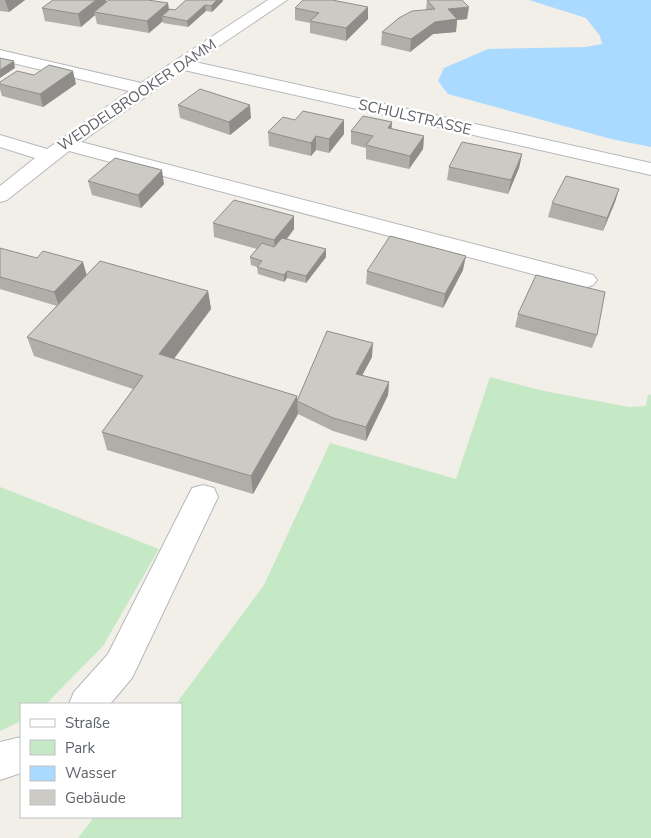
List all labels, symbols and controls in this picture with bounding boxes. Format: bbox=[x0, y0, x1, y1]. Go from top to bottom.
street label: WEDDELBROOKER DAMM bbox=[54, 34, 220, 156]
street label: SCHULSTRASSE bbox=[356, 94, 474, 140]
legend bbox=[20, 703, 182, 818]
text: Straße bbox=[65, 713, 110, 733]
text: Park bbox=[65, 738, 95, 758]
text: Wasser bbox=[65, 763, 117, 783]
text: Gebäude bbox=[65, 788, 126, 808]

